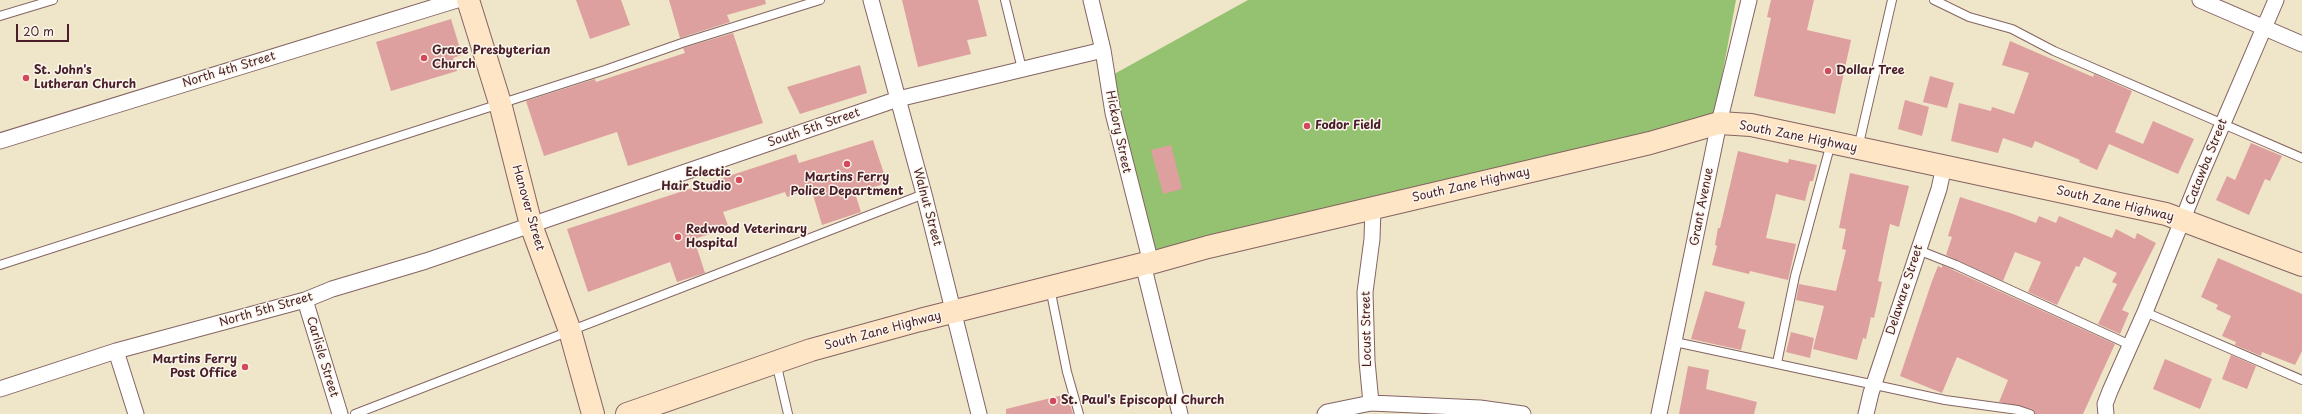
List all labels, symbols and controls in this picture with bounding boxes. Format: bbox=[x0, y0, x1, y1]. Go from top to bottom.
scale bar bbox=[18, 16, 71, 42]
text: 20 m bbox=[23, 22, 54, 40]
place label: Grace Presbyterian Church bbox=[432, 44, 550, 72]
street label: North 4th Street bbox=[181, 49, 277, 91]
marker: Grace Presbyterian Church bbox=[419, 53, 429, 63]
place label: St. John's Lutheran Church bbox=[34, 64, 136, 92]
place label: Dollar Tree bbox=[1836, 64, 1905, 78]
marker: Dollar Tree bbox=[1823, 66, 1833, 76]
marker: St. John's Lutheran Church bbox=[21, 73, 31, 83]
street label: Hickory Street bbox=[1102, 89, 1134, 175]
street label: South 5th Street bbox=[766, 106, 862, 150]
street label: Catawba Street bbox=[2183, 117, 2231, 207]
street label: South Zane Highway bbox=[1738, 118, 1858, 156]
place label: Fodor Field bbox=[1315, 119, 1381, 133]
marker: Fodor Field bbox=[1302, 121, 1312, 131]
marker: Martins Ferry Police Department bbox=[842, 159, 852, 169]
street label: Hanover Street bbox=[509, 163, 547, 253]
street label: South Zane Highway bbox=[1411, 164, 1531, 206]
place label: Eclectic Hair Studio bbox=[661, 166, 731, 194]
street label: Walnut Street bbox=[910, 166, 944, 248]
street label: Grant Avenue bbox=[1687, 167, 1717, 247]
place label: Martins Ferry Police Department bbox=[791, 171, 903, 199]
marker: Eclectic Hair Studio bbox=[734, 175, 744, 185]
street label: South Zane Highway bbox=[2055, 183, 2175, 225]
place label: Redwood Veterinary Hospital bbox=[686, 223, 807, 251]
marker: Redwood Veterinary Hospital bbox=[673, 232, 683, 242]
street label: Delaware Street bbox=[1884, 243, 1926, 337]
street label: North 5th Street bbox=[218, 290, 314, 330]
street label: Locust Street bbox=[1359, 291, 1375, 367]
street label: South Zane Highway bbox=[823, 309, 943, 353]
street label: Carlisle Street bbox=[303, 315, 341, 399]
place label: Martins Ferry Post Office bbox=[153, 353, 237, 381]
marker: Martins Ferry Post Office bbox=[240, 362, 250, 372]
place label: St. Paul's Episcopal Church bbox=[1061, 394, 1224, 408]
marker: St. Paul's Episcopal Church bbox=[1048, 396, 1058, 406]

